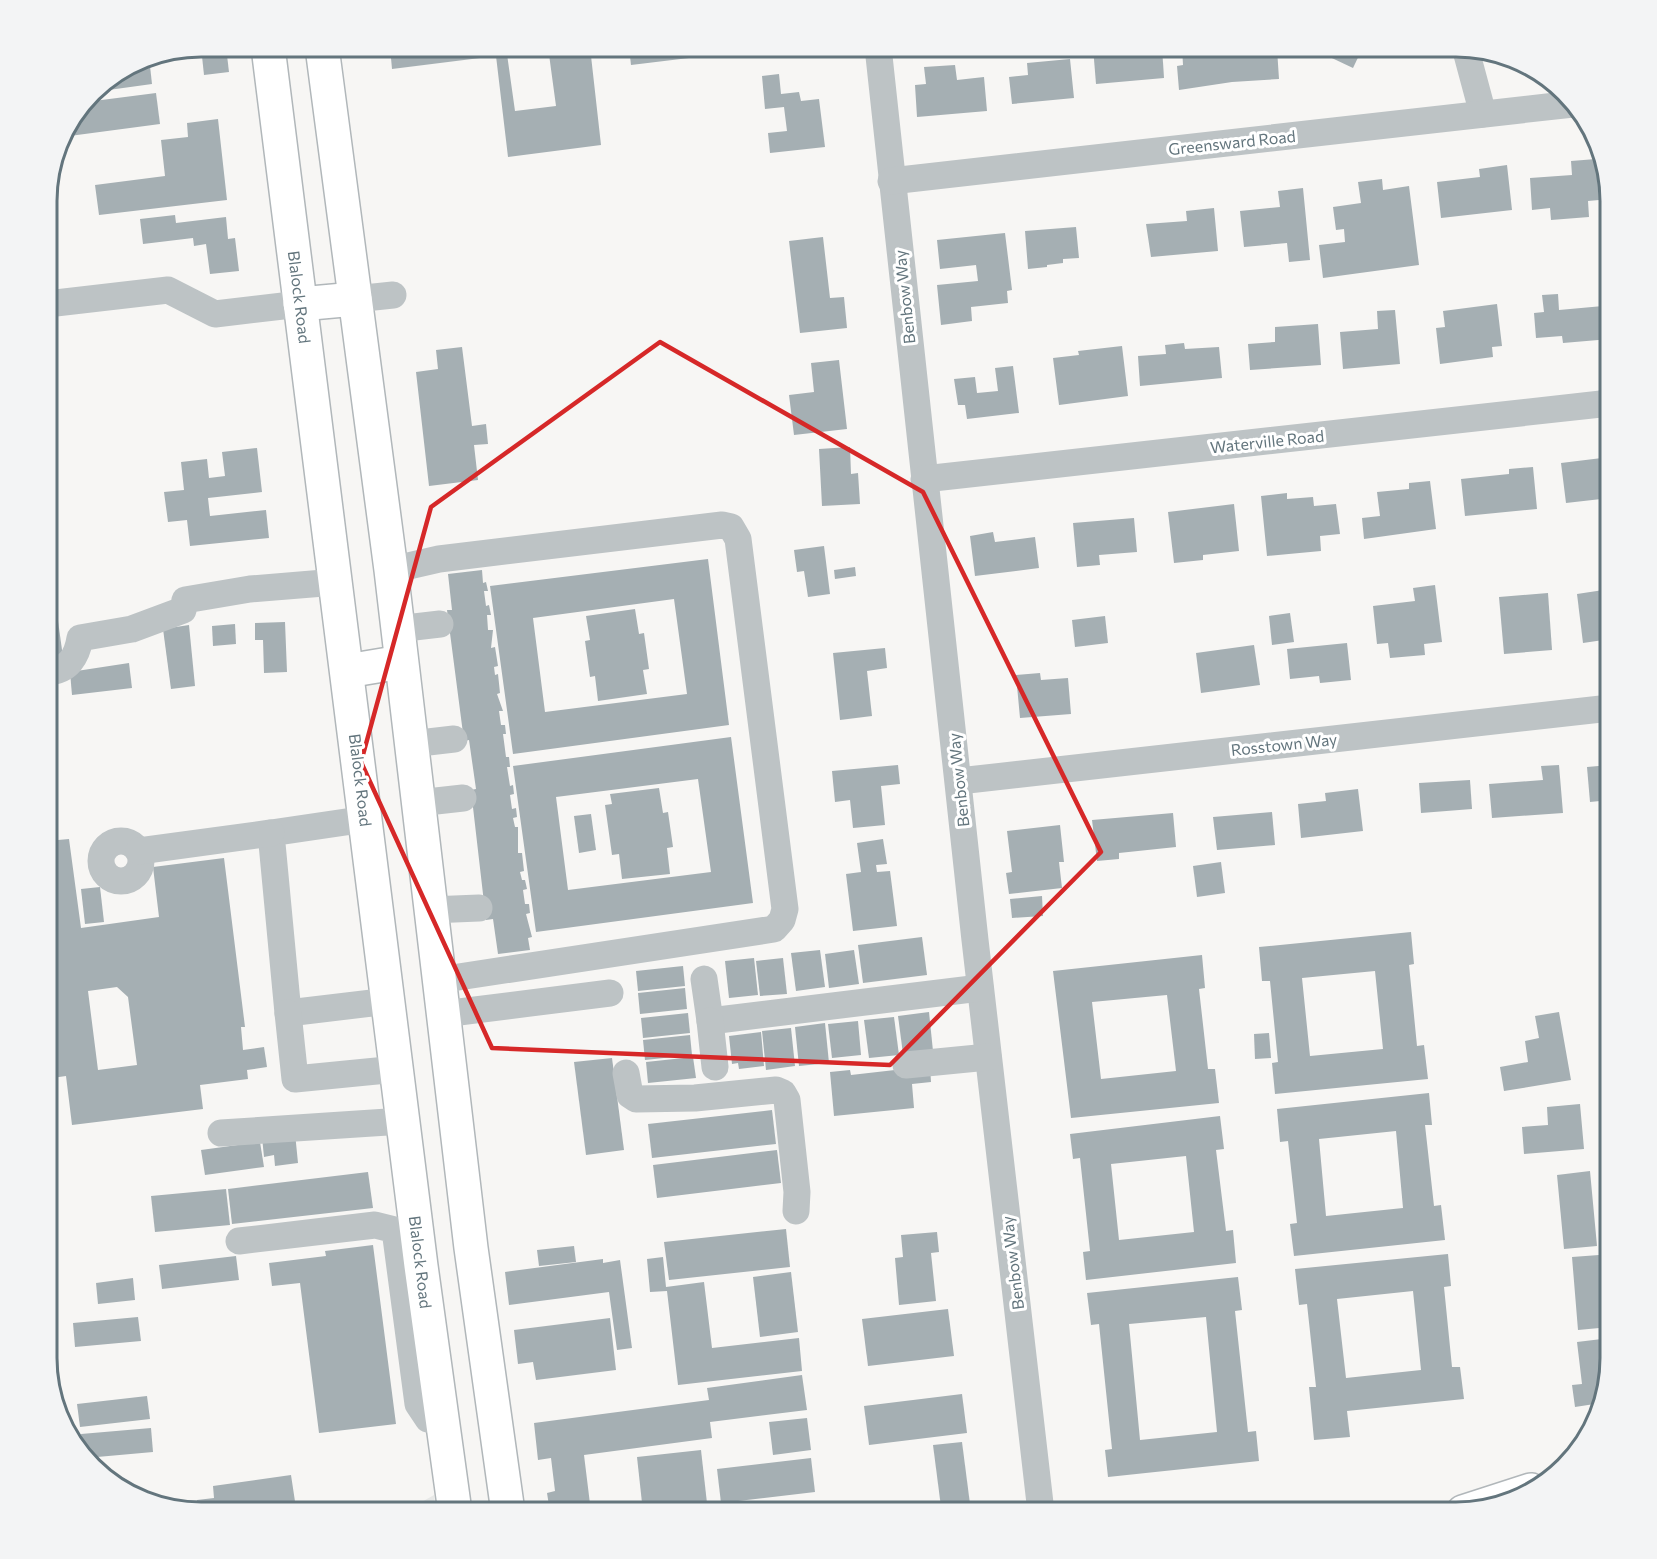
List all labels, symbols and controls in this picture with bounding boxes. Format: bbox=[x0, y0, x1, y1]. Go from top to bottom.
street label: Greensward Road bbox=[1167, 126, 1297, 158]
street label: Blalock Road bbox=[285, 249, 315, 345]
street label: Benbow Way bbox=[890, 249, 918, 345]
street label: Waterville Road bbox=[1209, 426, 1325, 456]
street label: Rosstown Way bbox=[1230, 729, 1338, 759]
street label: Blalock Road bbox=[346, 732, 376, 828]
street label: Benbow Way bbox=[944, 732, 972, 828]
street label: Blalock Road bbox=[406, 1214, 436, 1310]
street label: Benbow Way bbox=[997, 1215, 1027, 1311]

